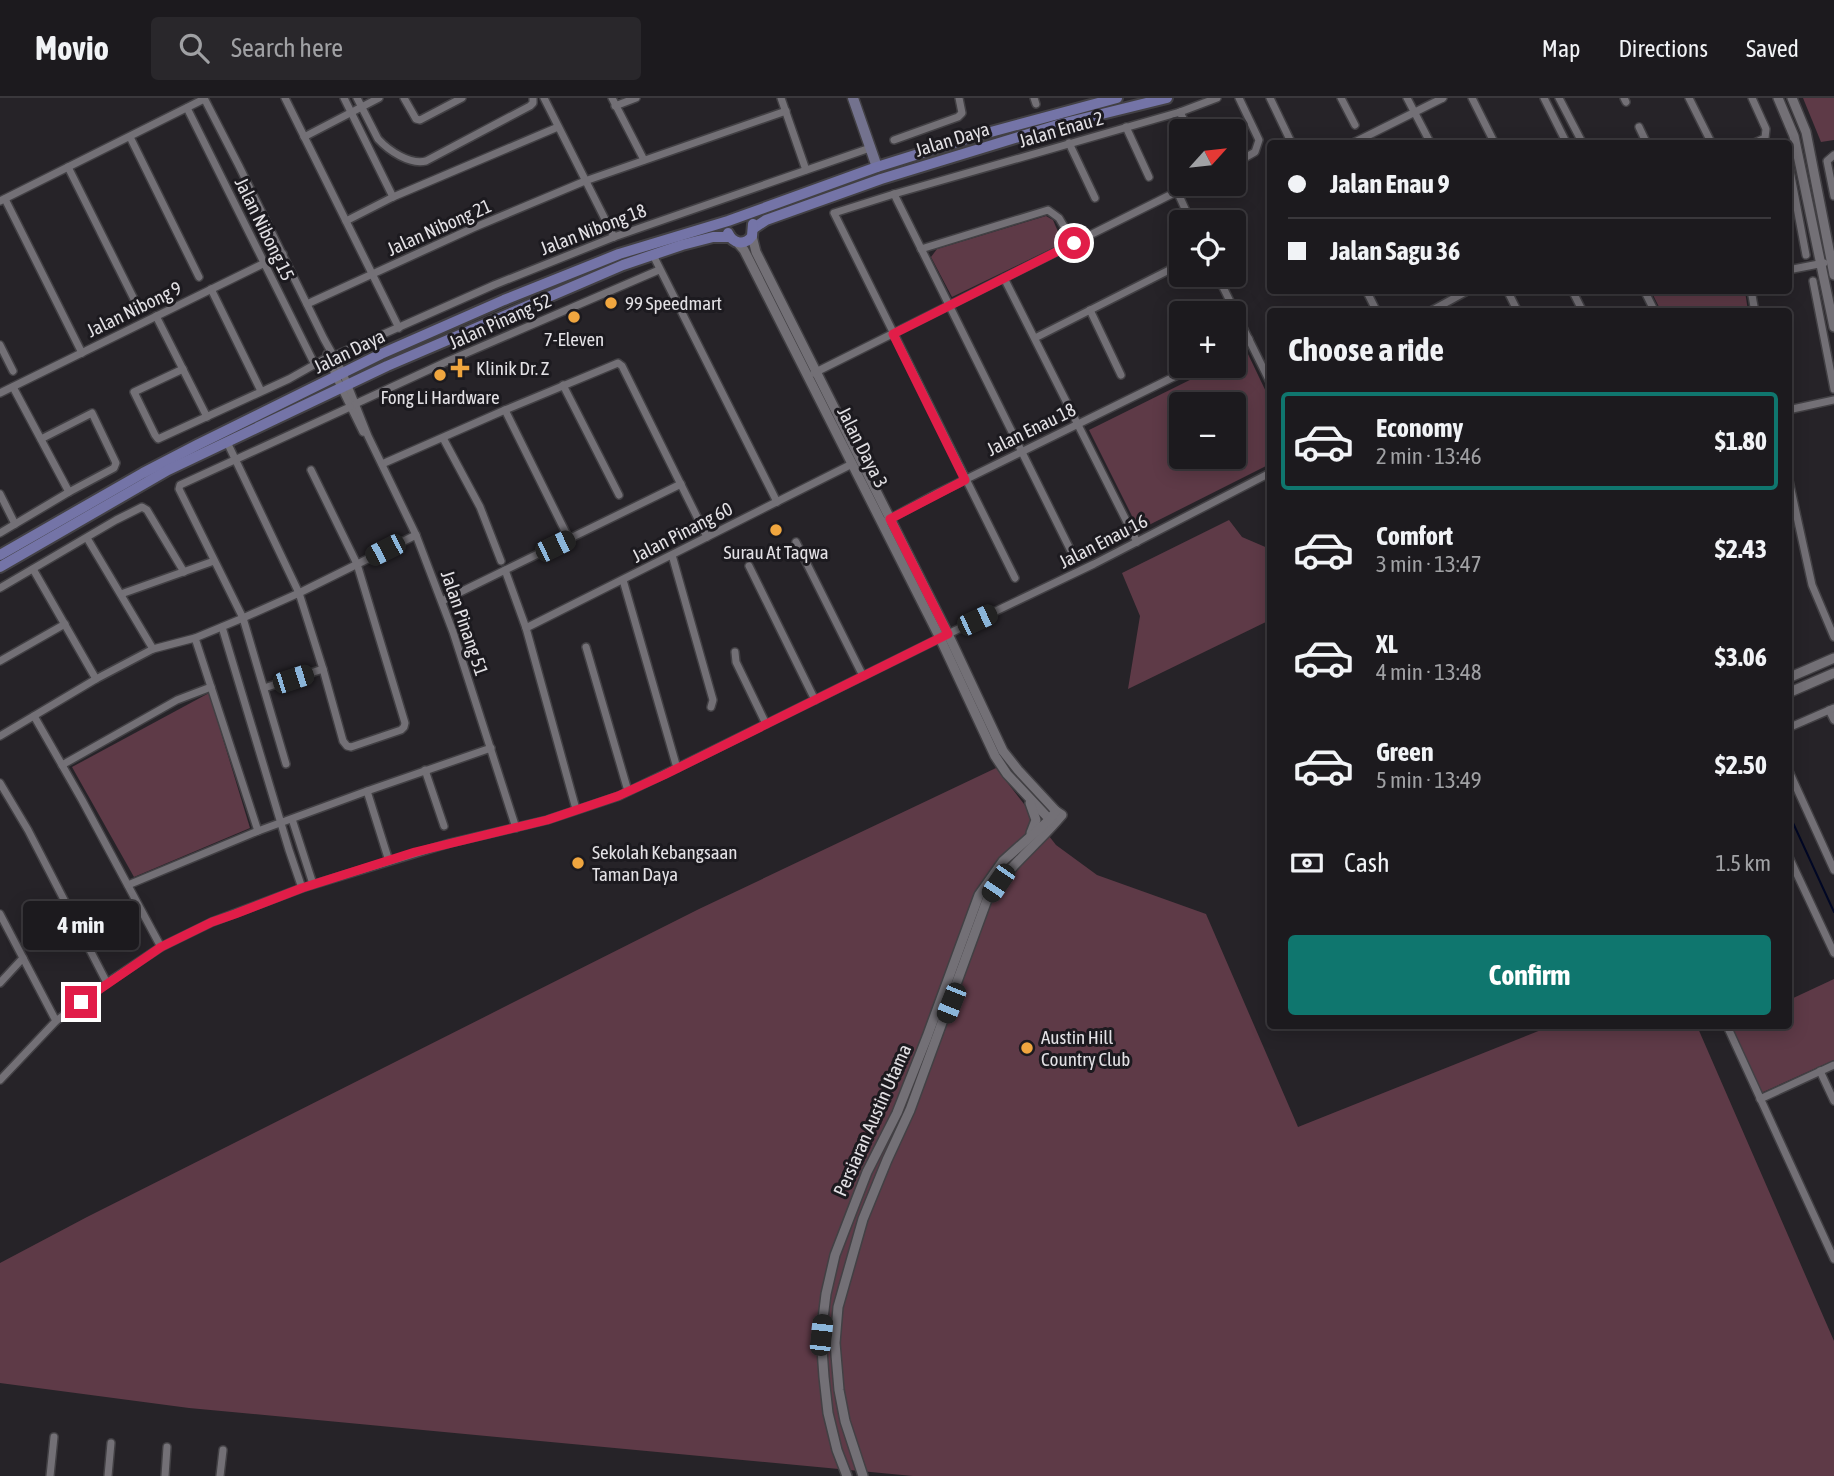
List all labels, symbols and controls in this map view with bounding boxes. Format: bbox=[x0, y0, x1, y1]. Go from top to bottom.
search box bbox=[151, 17, 641, 80]
text: Movio bbox=[35, 29, 109, 67]
icon: search bbox=[175, 29, 213, 67]
text: Search here bbox=[231, 33, 343, 63]
text: Map bbox=[1542, 35, 1580, 62]
text: Directions bbox=[1618, 35, 1708, 62]
text: Saved bbox=[1746, 35, 1799, 62]
street label: Jalan Enau 2 bbox=[1016, 106, 1106, 152]
street label: Jalan Daya bbox=[912, 117, 992, 161]
north arrow bbox=[1169, 119, 1246, 196]
map controls bbox=[1169, 119, 1246, 469]
text: Jalan Enau 9 bbox=[1330, 169, 1450, 199]
street label: Jalan Nibong 15 bbox=[231, 174, 299, 284]
street label: Jalan Nibong 21 bbox=[383, 194, 495, 260]
street label: Jalan Nibong 18 bbox=[537, 199, 649, 259]
button: locate bbox=[1169, 210, 1246, 287]
route start bbox=[1058, 227, 1090, 259]
text: Jalan Sagu 36 bbox=[1330, 236, 1460, 266]
street label: Jalan Nibong 9 bbox=[83, 277, 185, 341]
street label: Jalan Pinang 52 bbox=[445, 289, 555, 353]
place label: 99 Speedmart bbox=[625, 292, 722, 314]
marker: 99 Speedmart bbox=[603, 295, 619, 311]
button: + bbox=[1169, 301, 1246, 378]
marker: 7-Eleven bbox=[566, 309, 582, 325]
street label: Jalan Daya bbox=[310, 324, 388, 378]
place label: 7-Eleven bbox=[544, 328, 604, 350]
text: Choose a ride bbox=[1288, 331, 1444, 368]
place label: Klinik Dr. Z bbox=[476, 357, 550, 379]
marker: Klinik Dr. Z bbox=[450, 358, 470, 378]
marker: Fong Li Hardware bbox=[432, 367, 448, 383]
place label: Fong Li Hardware bbox=[380, 386, 500, 408]
button: − bbox=[1169, 392, 1246, 469]
street label: Jalan Enau 18 bbox=[983, 398, 1079, 460]
street label: Jalan Daya 3 bbox=[833, 403, 893, 491]
icon: car bbox=[1292, 410, 1355, 473]
text: Economy bbox=[1376, 413, 1463, 443]
text: $1.80 bbox=[1715, 426, 1767, 456]
text: 2 min · 13:46 bbox=[1376, 443, 1482, 469]
street label: Jalan Pinang 60 bbox=[628, 497, 736, 567]
street label: Jalan Enau 16 bbox=[1055, 509, 1151, 573]
icon: car bbox=[1292, 518, 1355, 581]
text: Comfort bbox=[1376, 521, 1453, 551]
marker: Surau At Taqwa bbox=[768, 522, 784, 538]
car bbox=[532, 527, 579, 565]
car bbox=[362, 531, 409, 569]
text: $2.43 bbox=[1715, 534, 1767, 564]
place label: Surau At Taqwa bbox=[723, 541, 829, 563]
text: 3 min · 13:47 bbox=[1376, 551, 1482, 577]
street label: Jalan Pinang 51 bbox=[437, 568, 493, 678]
car bbox=[954, 602, 1001, 638]
icon: car bbox=[1292, 626, 1355, 689]
text: XL bbox=[1376, 629, 1398, 659]
text: $3.06 bbox=[1715, 642, 1767, 672]
text: 4 min · 13:48 bbox=[1376, 659, 1482, 685]
car bbox=[270, 663, 317, 695]
icon: car bbox=[1292, 734, 1355, 797]
text: Green bbox=[1376, 737, 1434, 767]
text: $2.50 bbox=[1715, 750, 1767, 780]
text: 5 min · 13:49 bbox=[1376, 767, 1482, 793]
place label: Sekolah Kebangsaan Taman Daya bbox=[592, 841, 738, 885]
icon: cash bbox=[1288, 844, 1326, 882]
text: Cash bbox=[1344, 848, 1390, 878]
text: 1.5 km bbox=[1715, 850, 1771, 876]
marker: Sekolah Kebangsaan Taman Daya bbox=[570, 855, 586, 871]
car bbox=[978, 860, 1019, 906]
callout: 4 min bbox=[23, 900, 139, 950]
text: 4 min bbox=[58, 912, 104, 938]
button: Confirm bbox=[1288, 935, 1771, 1015]
car bbox=[934, 980, 969, 1026]
route end bbox=[65, 986, 97, 1018]
place label: Austin Hill Country Club bbox=[1041, 1026, 1130, 1070]
marker: Austin Hill Country Club bbox=[1019, 1040, 1035, 1056]
street label: Persiaran Austin Utama bbox=[829, 1041, 915, 1199]
car bbox=[809, 1313, 834, 1357]

